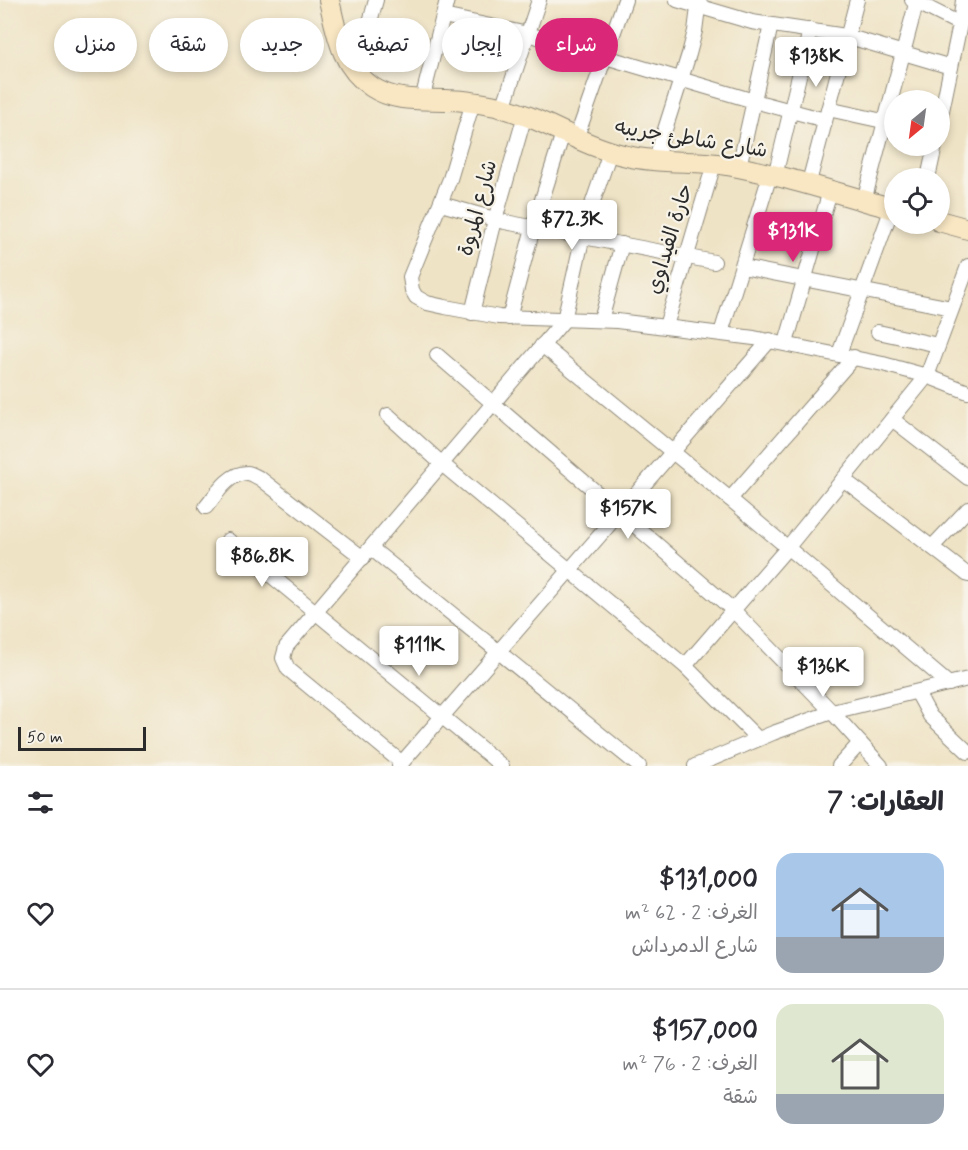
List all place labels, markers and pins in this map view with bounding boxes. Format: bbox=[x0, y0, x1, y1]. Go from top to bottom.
pin: $138K bbox=[774, 37, 858, 88]
pin: $72.3K bbox=[523, 200, 621, 251]
pin: $131K bbox=[751, 212, 835, 263]
pin: $157K bbox=[586, 489, 670, 540]
pin: $86.8K bbox=[213, 537, 311, 588]
pin: $111K bbox=[377, 626, 461, 677]
pin: $136K bbox=[781, 647, 865, 698]

